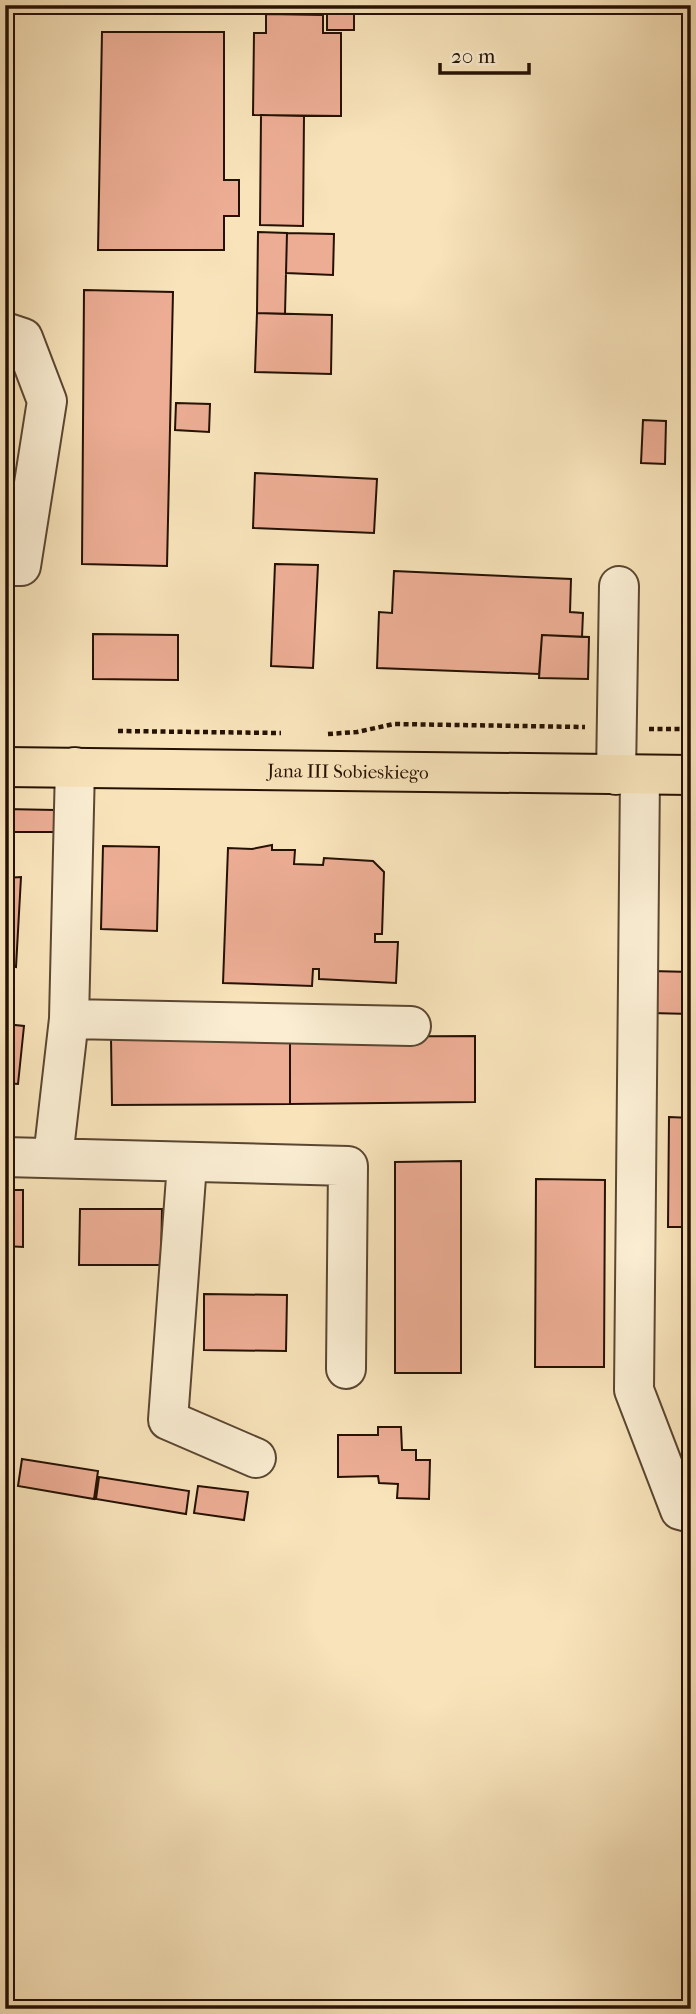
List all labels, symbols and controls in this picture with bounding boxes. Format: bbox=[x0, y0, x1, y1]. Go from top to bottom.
scale bar bbox=[440, 32, 530, 76]
text: 20 m bbox=[451, 44, 496, 68]
street label: Jana III Sobieskiego bbox=[265, 760, 429, 784]

